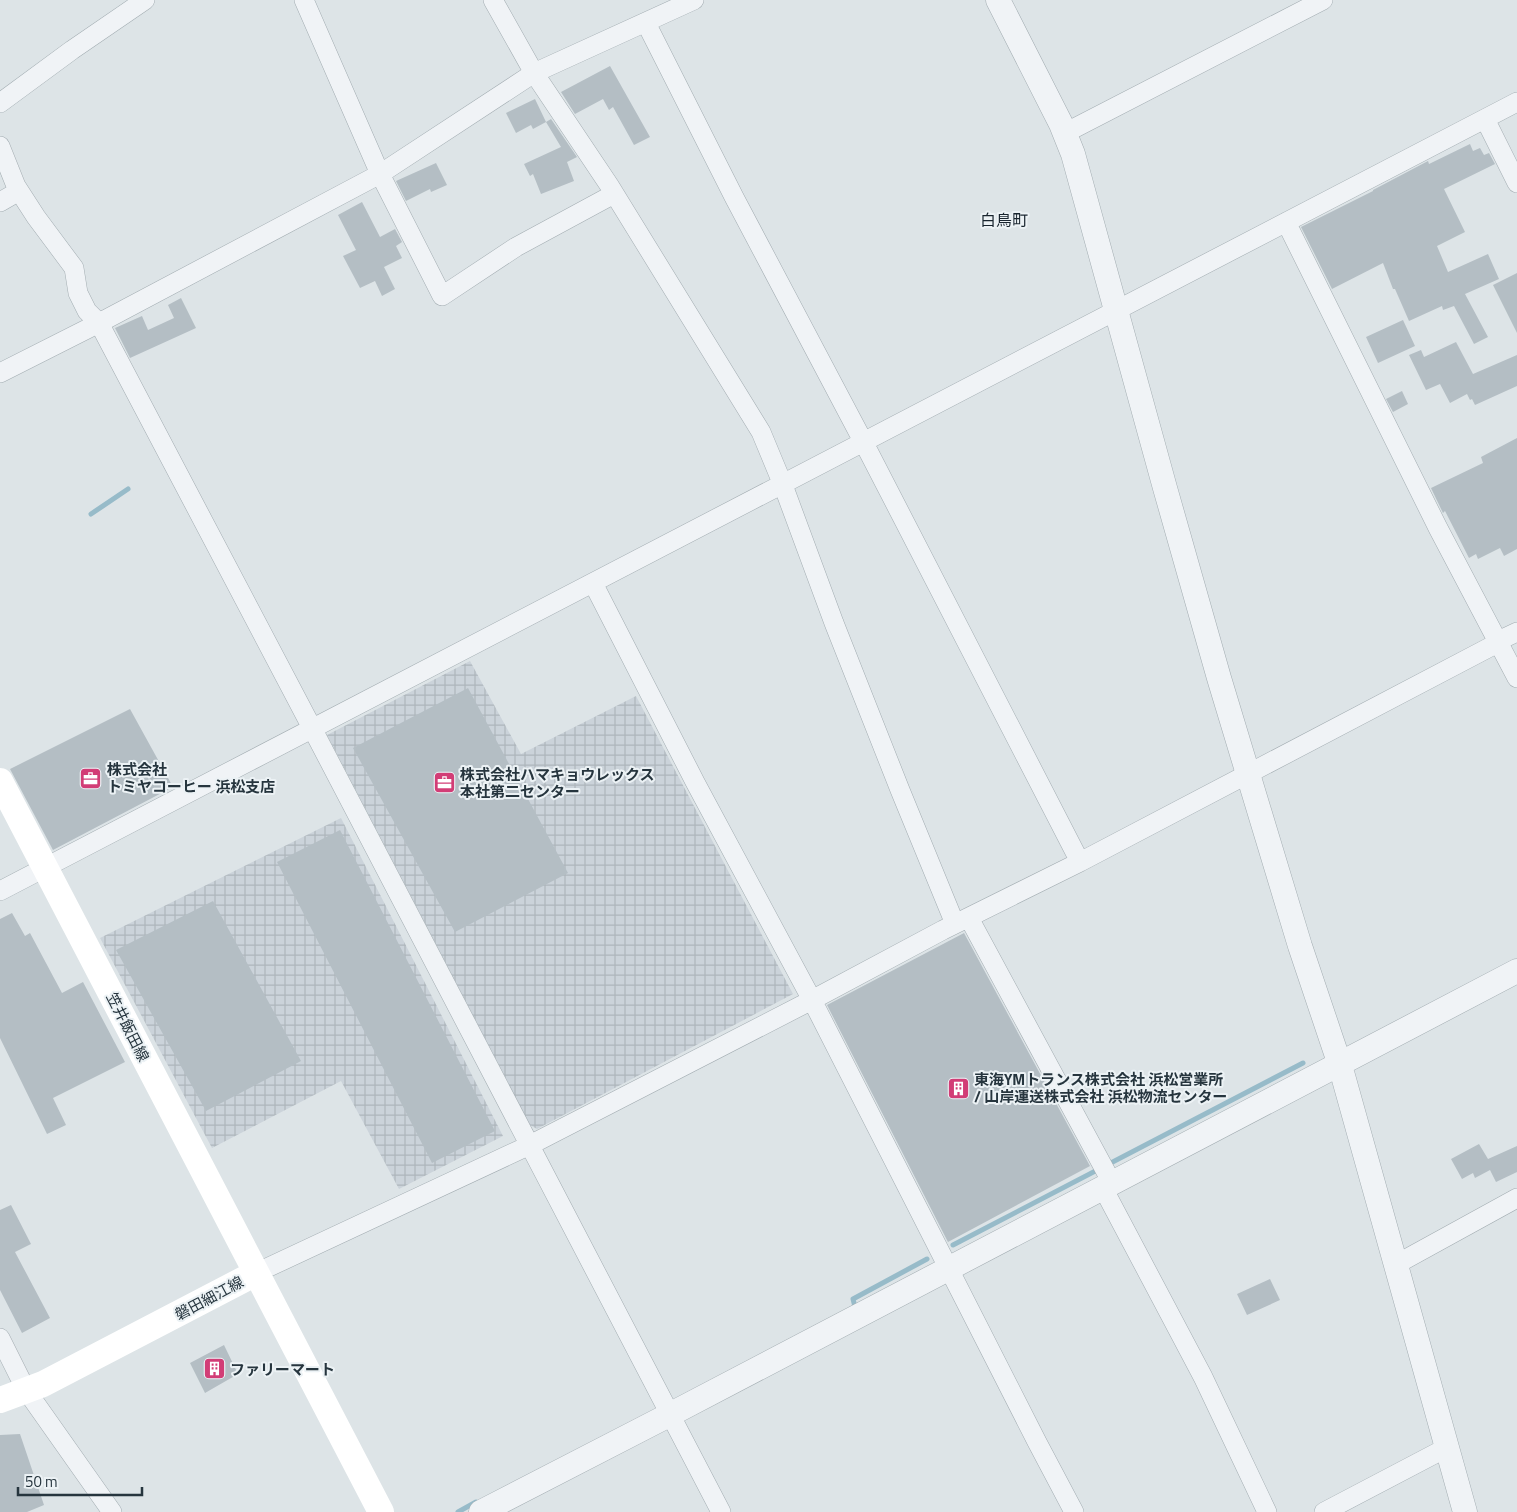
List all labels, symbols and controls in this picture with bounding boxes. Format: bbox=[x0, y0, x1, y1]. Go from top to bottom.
district label: 白鳥町 bbox=[980, 208, 1028, 232]
place label: 株式会社 トミヤコーヒー 浜松支店 bbox=[107, 758, 275, 798]
place label: 株式会社ハマキョウレックス 本社第二センター bbox=[460, 763, 655, 803]
office icon: 株式会社 トミヤコーヒー 浜松支店 bbox=[79, 766, 103, 790]
office icon: 株式会社ハマキョウレックス 本社第二センター bbox=[432, 771, 456, 795]
street label: 笠井飯田線 bbox=[101, 988, 155, 1066]
place label: 東海YMトランス株式会社 浜松営業所 / 山岸運送株式会社 浜松物流センター bbox=[974, 1068, 1228, 1108]
building icon: 東海YMトランス株式会社 浜松営業所 / 山岸運送株式会社 浜松物流センター bbox=[946, 1076, 970, 1100]
street label: 磐田細江線 bbox=[170, 1270, 248, 1326]
building icon: ファリーマート bbox=[202, 1357, 226, 1381]
place label: ファリーマート bbox=[230, 1358, 335, 1381]
scale bar bbox=[18, 1464, 141, 1496]
text: 50 m bbox=[25, 1470, 58, 1493]

